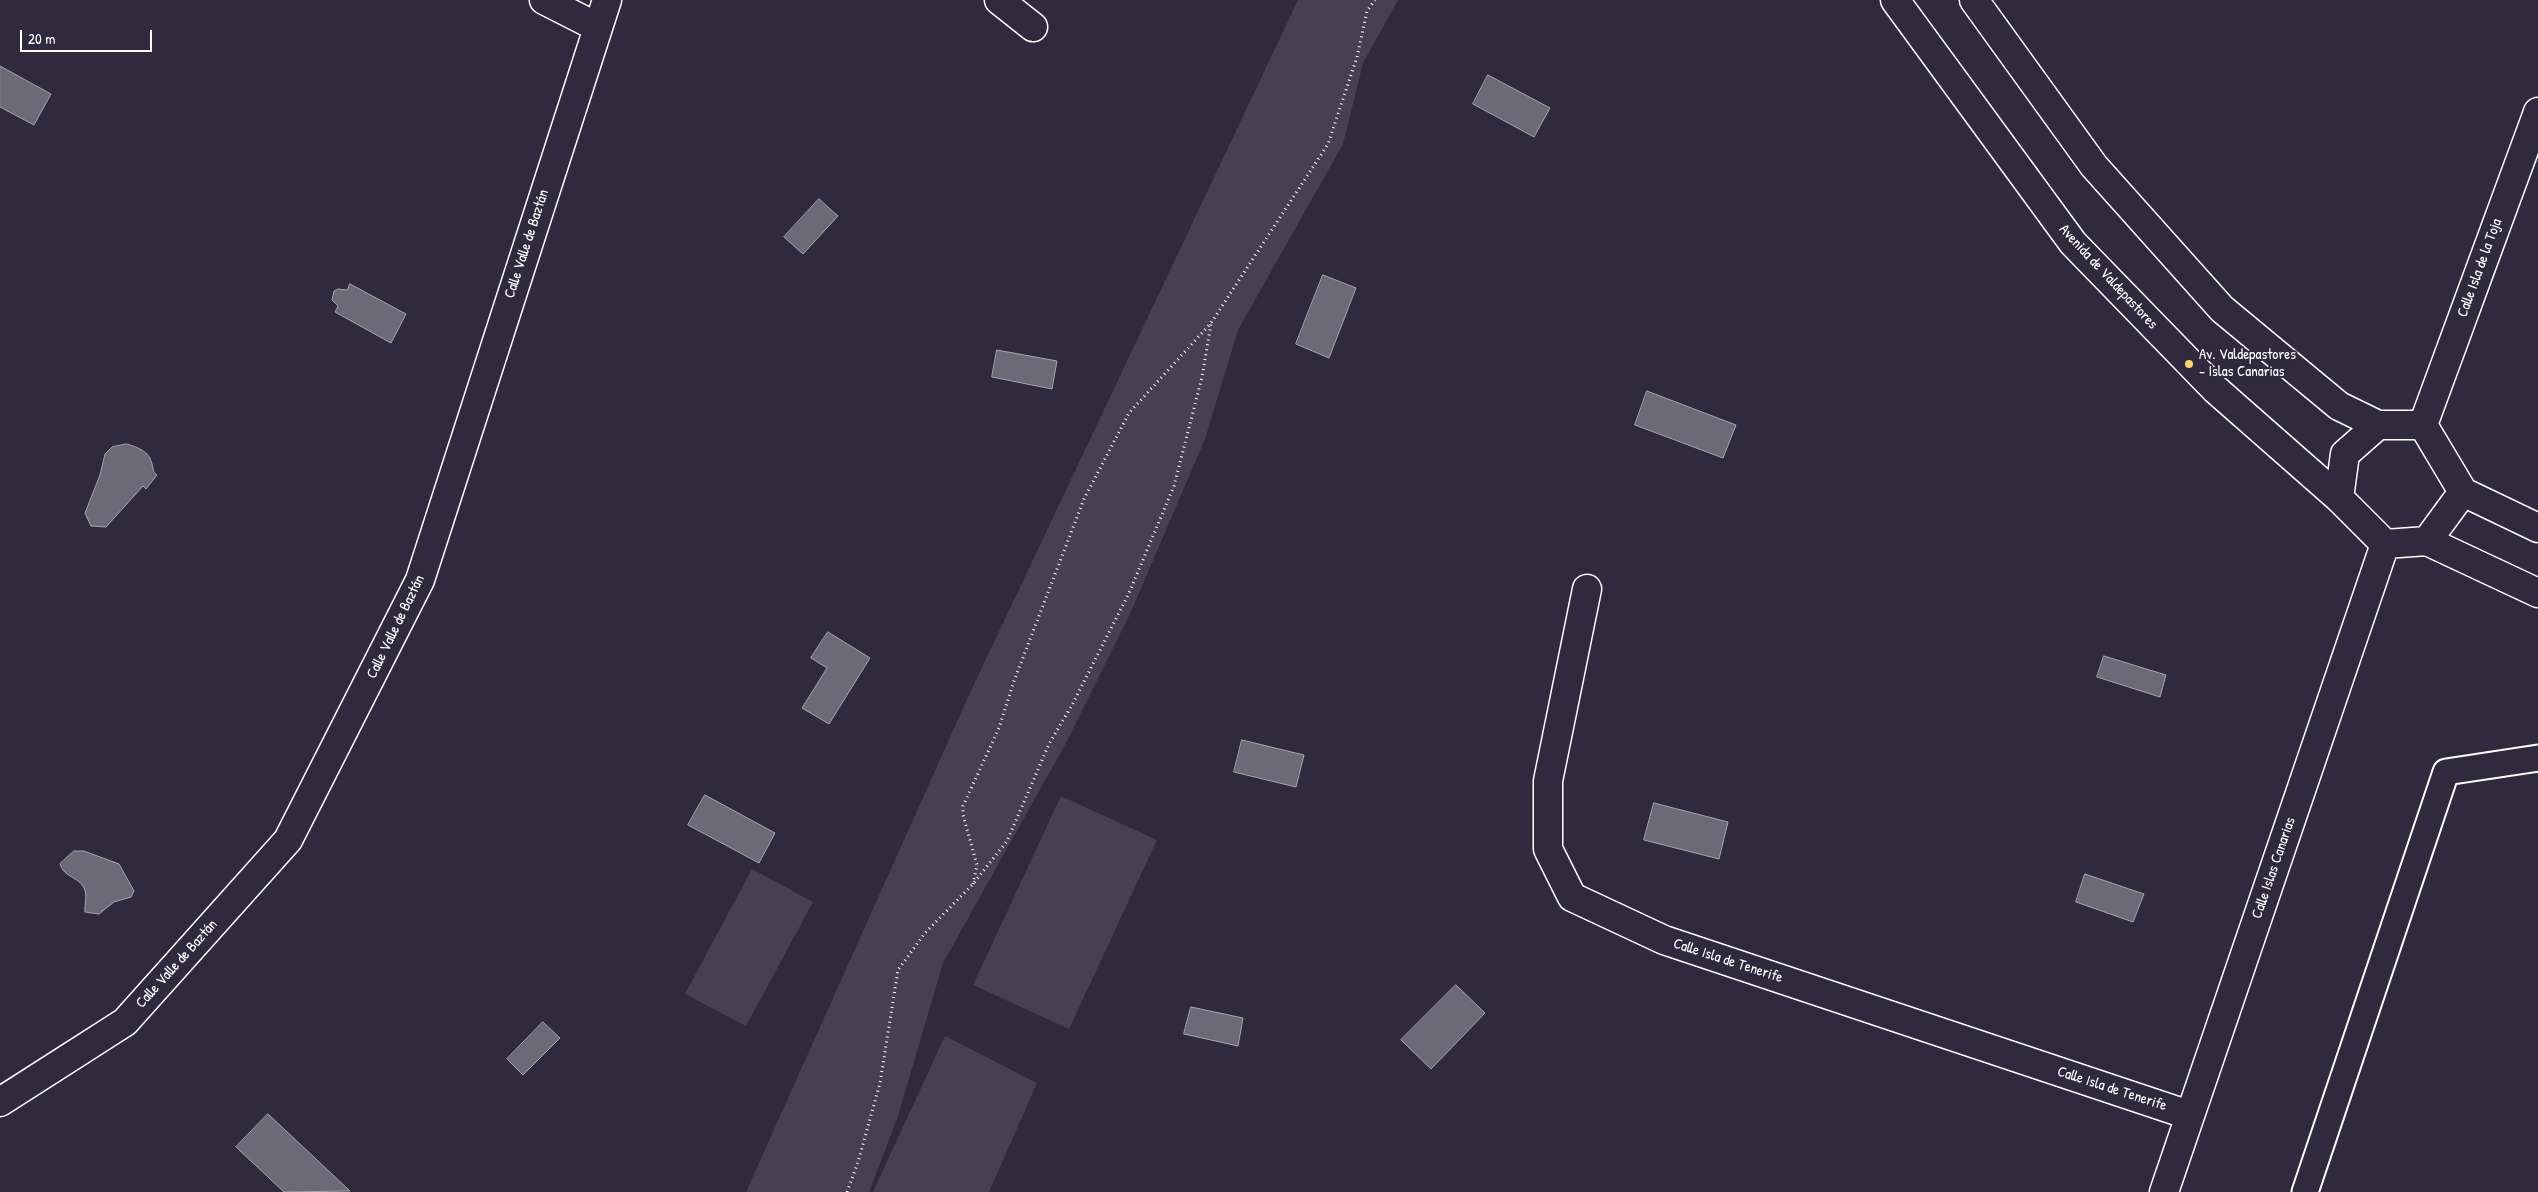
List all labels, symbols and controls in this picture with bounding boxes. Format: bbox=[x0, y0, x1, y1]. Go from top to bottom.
scale bar bbox=[22, 20, 155, 52]
text: 20 m bbox=[28, 28, 55, 49]
street label: Calle Valle de Baztán bbox=[501, 187, 553, 301]
street label: Calle Isla de la Toja bbox=[2454, 216, 2506, 320]
street label: Avenida de Valdepastores bbox=[2055, 221, 2161, 333]
place label: Av. Valdepastores - Islas Canarias bbox=[2199, 346, 2296, 381]
marker: Av. Valdepastores - Islas Canarias bbox=[2183, 358, 2195, 370]
street label: Calle Valle de Baztán bbox=[363, 572, 429, 682]
street label: Calle Islas Canarias bbox=[2248, 815, 2300, 921]
street label: Calle Valle de Baztán bbox=[132, 916, 222, 1012]
street label: Calle Isla de Tenerife bbox=[1671, 935, 1785, 987]
street label: Calle Isla de Tenerife bbox=[2055, 1063, 2169, 1115]

